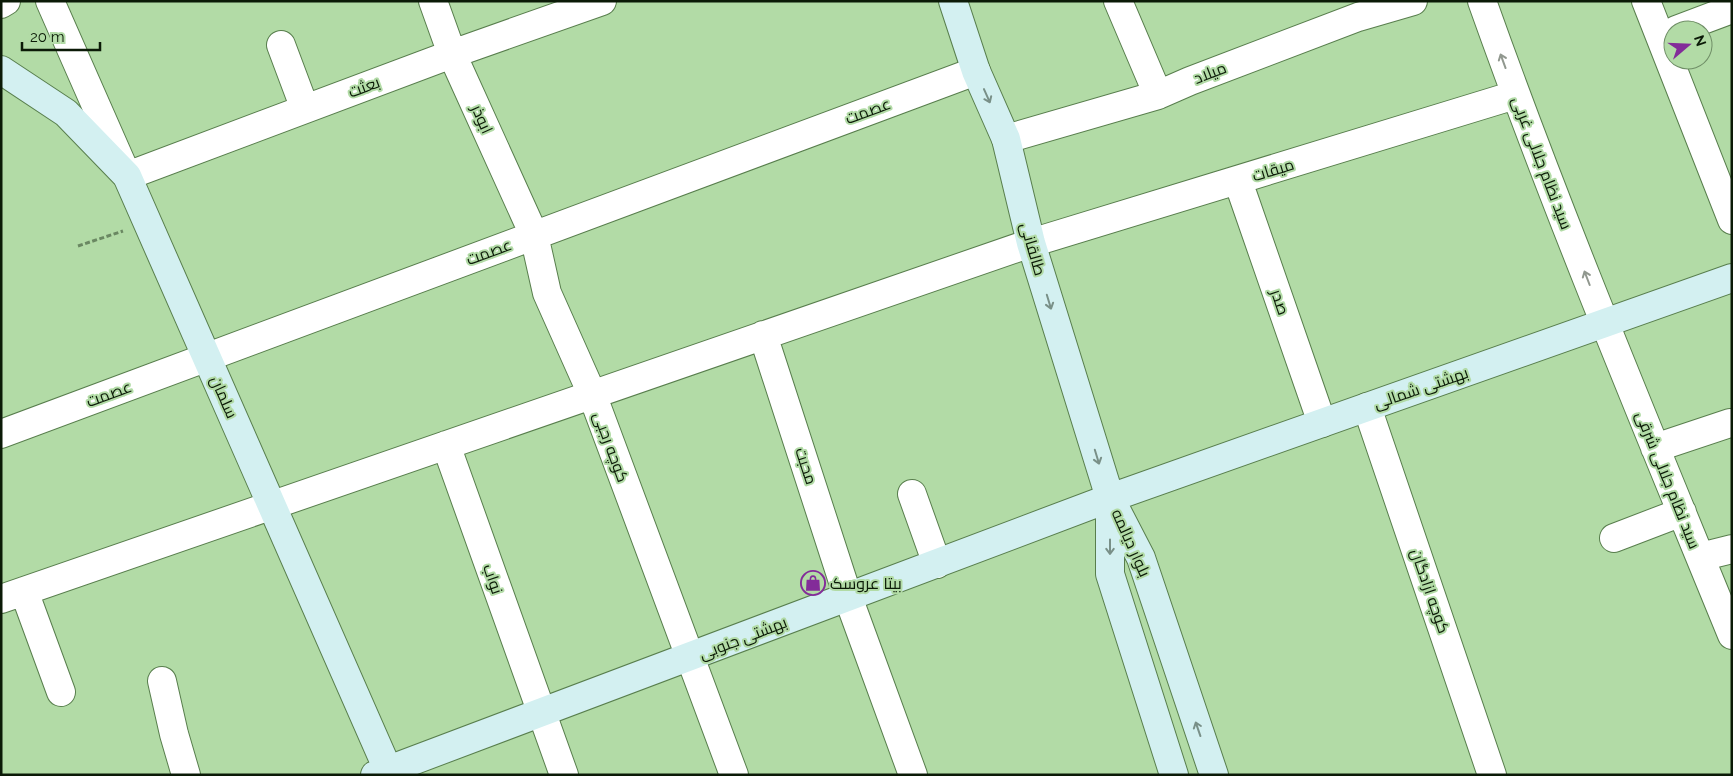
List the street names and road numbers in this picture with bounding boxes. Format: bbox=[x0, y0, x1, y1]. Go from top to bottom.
street label: میلاد bbox=[1191, 58, 1229, 88]
street label: بعثت bbox=[346, 73, 382, 101]
street label: عصمت bbox=[843, 94, 893, 128]
street label: سید نظام جلالی غربی bbox=[1506, 94, 1576, 233]
street label: ابوذر bbox=[467, 101, 497, 136]
street label: میقات bbox=[1250, 155, 1296, 185]
street label: طالقانی bbox=[1015, 220, 1050, 278]
street label: عصمت bbox=[464, 235, 514, 269]
street label: صدر bbox=[1266, 286, 1293, 317]
street label: بهشتی شمالی bbox=[1371, 363, 1471, 414]
street label: سلمان bbox=[205, 373, 242, 422]
street label: عصمت bbox=[84, 377, 134, 411]
street label: کوچه رجبی bbox=[588, 409, 632, 485]
street label: سید نظام جلالی شرقی bbox=[1630, 409, 1704, 552]
street label: محبت bbox=[791, 445, 821, 487]
street label: بلوار دیالمه bbox=[1108, 506, 1154, 580]
street label: کوچه ازادگان bbox=[1405, 546, 1453, 636]
street label: نواب bbox=[479, 562, 507, 596]
street label: بهشتی جنوبی bbox=[696, 613, 790, 664]

